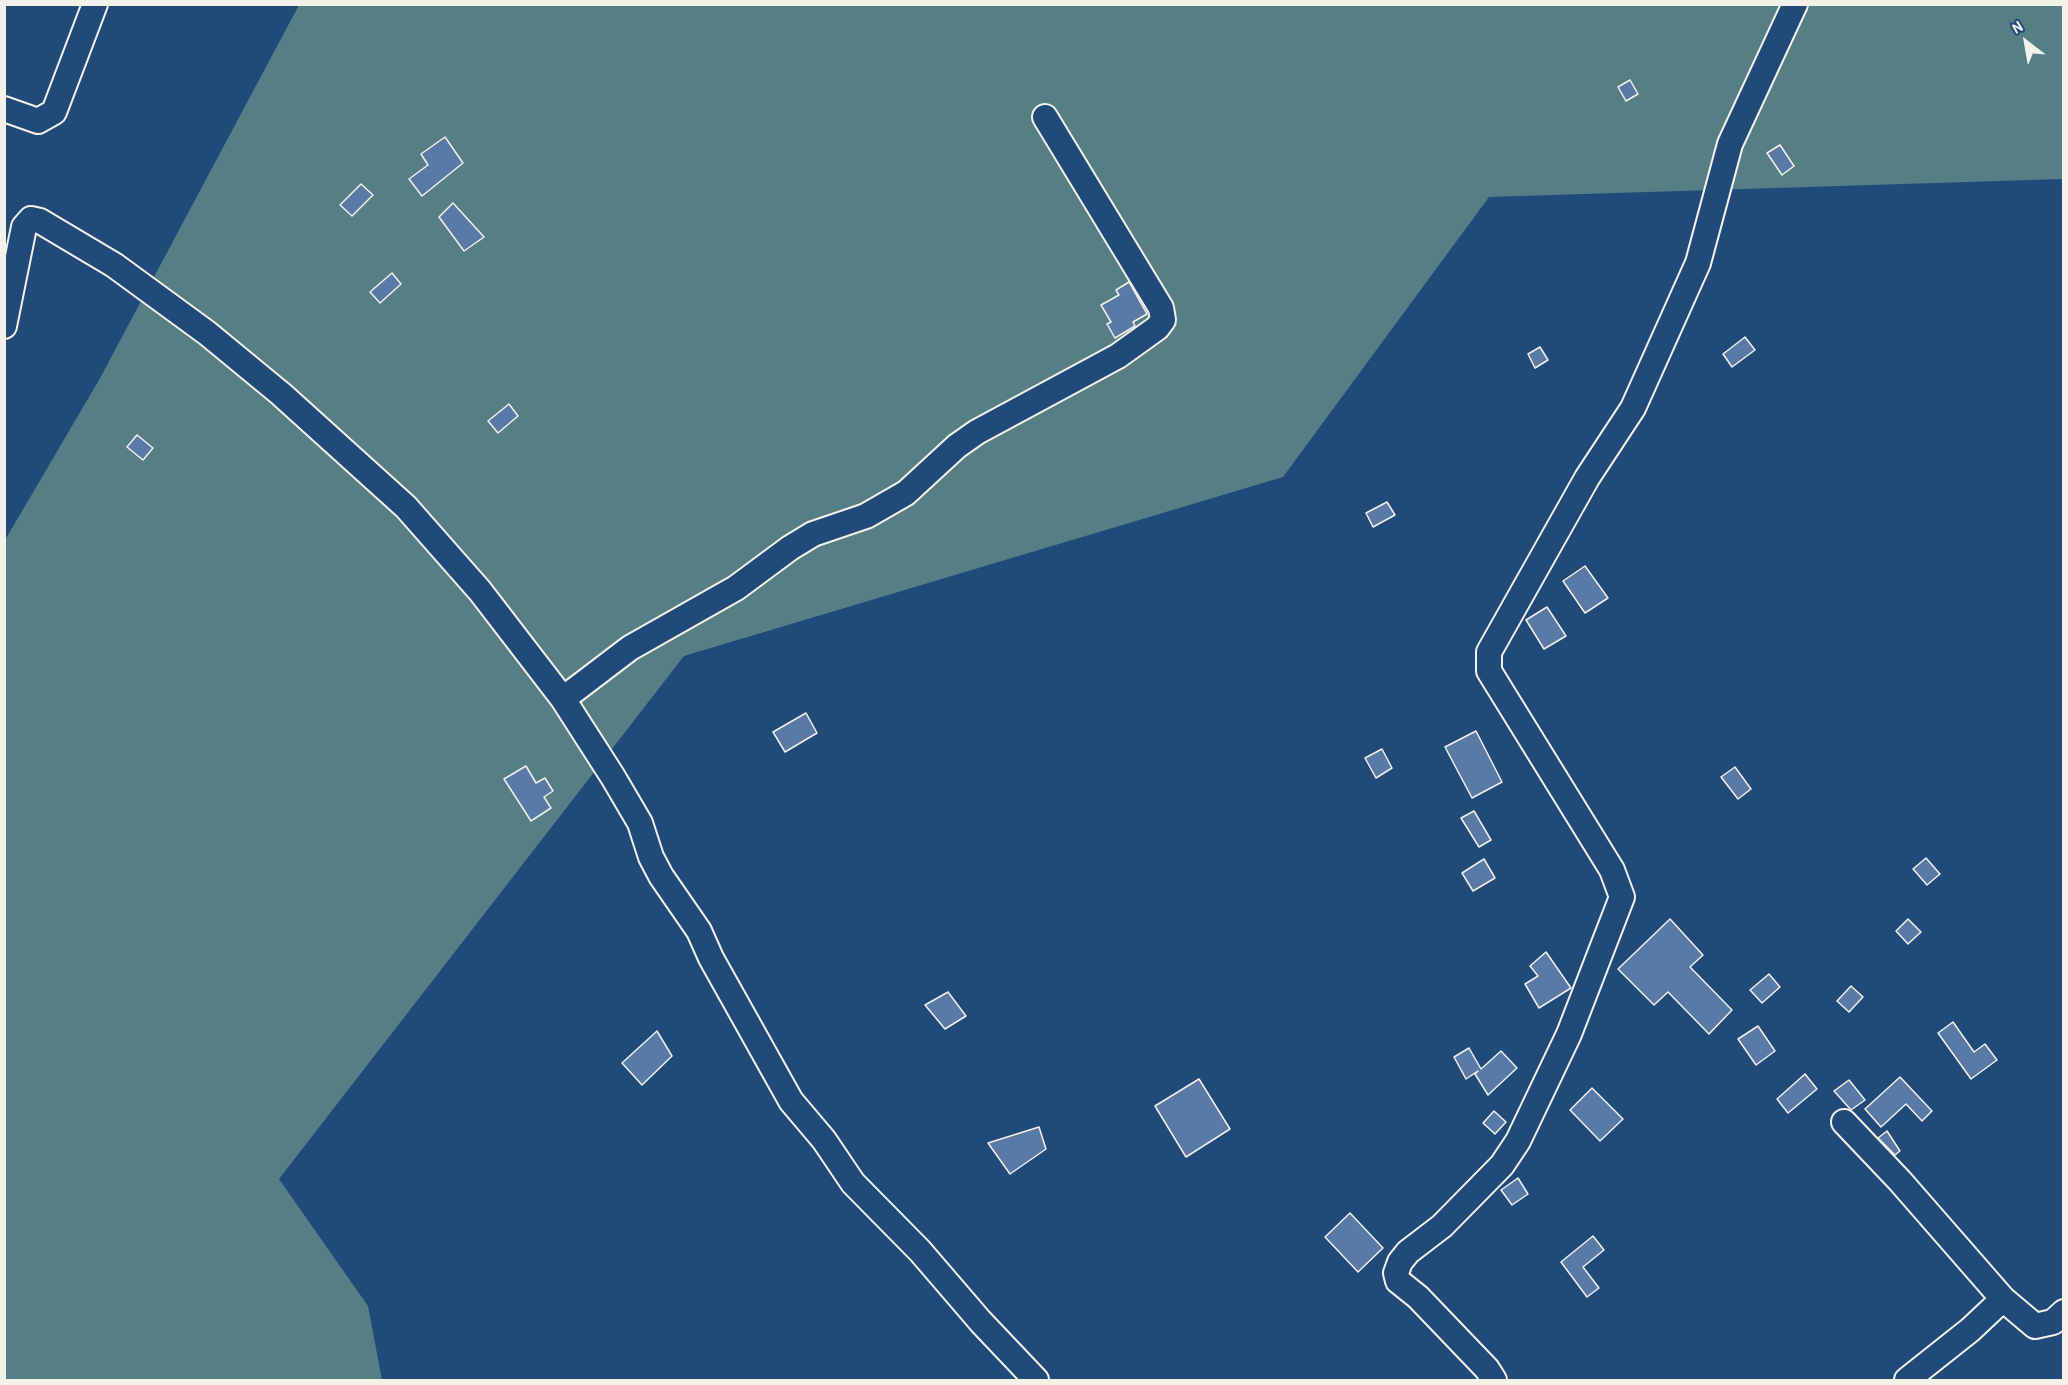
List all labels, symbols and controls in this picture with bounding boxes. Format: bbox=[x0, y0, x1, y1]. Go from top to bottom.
north arrow bbox=[1996, 12, 2056, 72]
text: N bbox=[2007, 15, 2026, 38]

